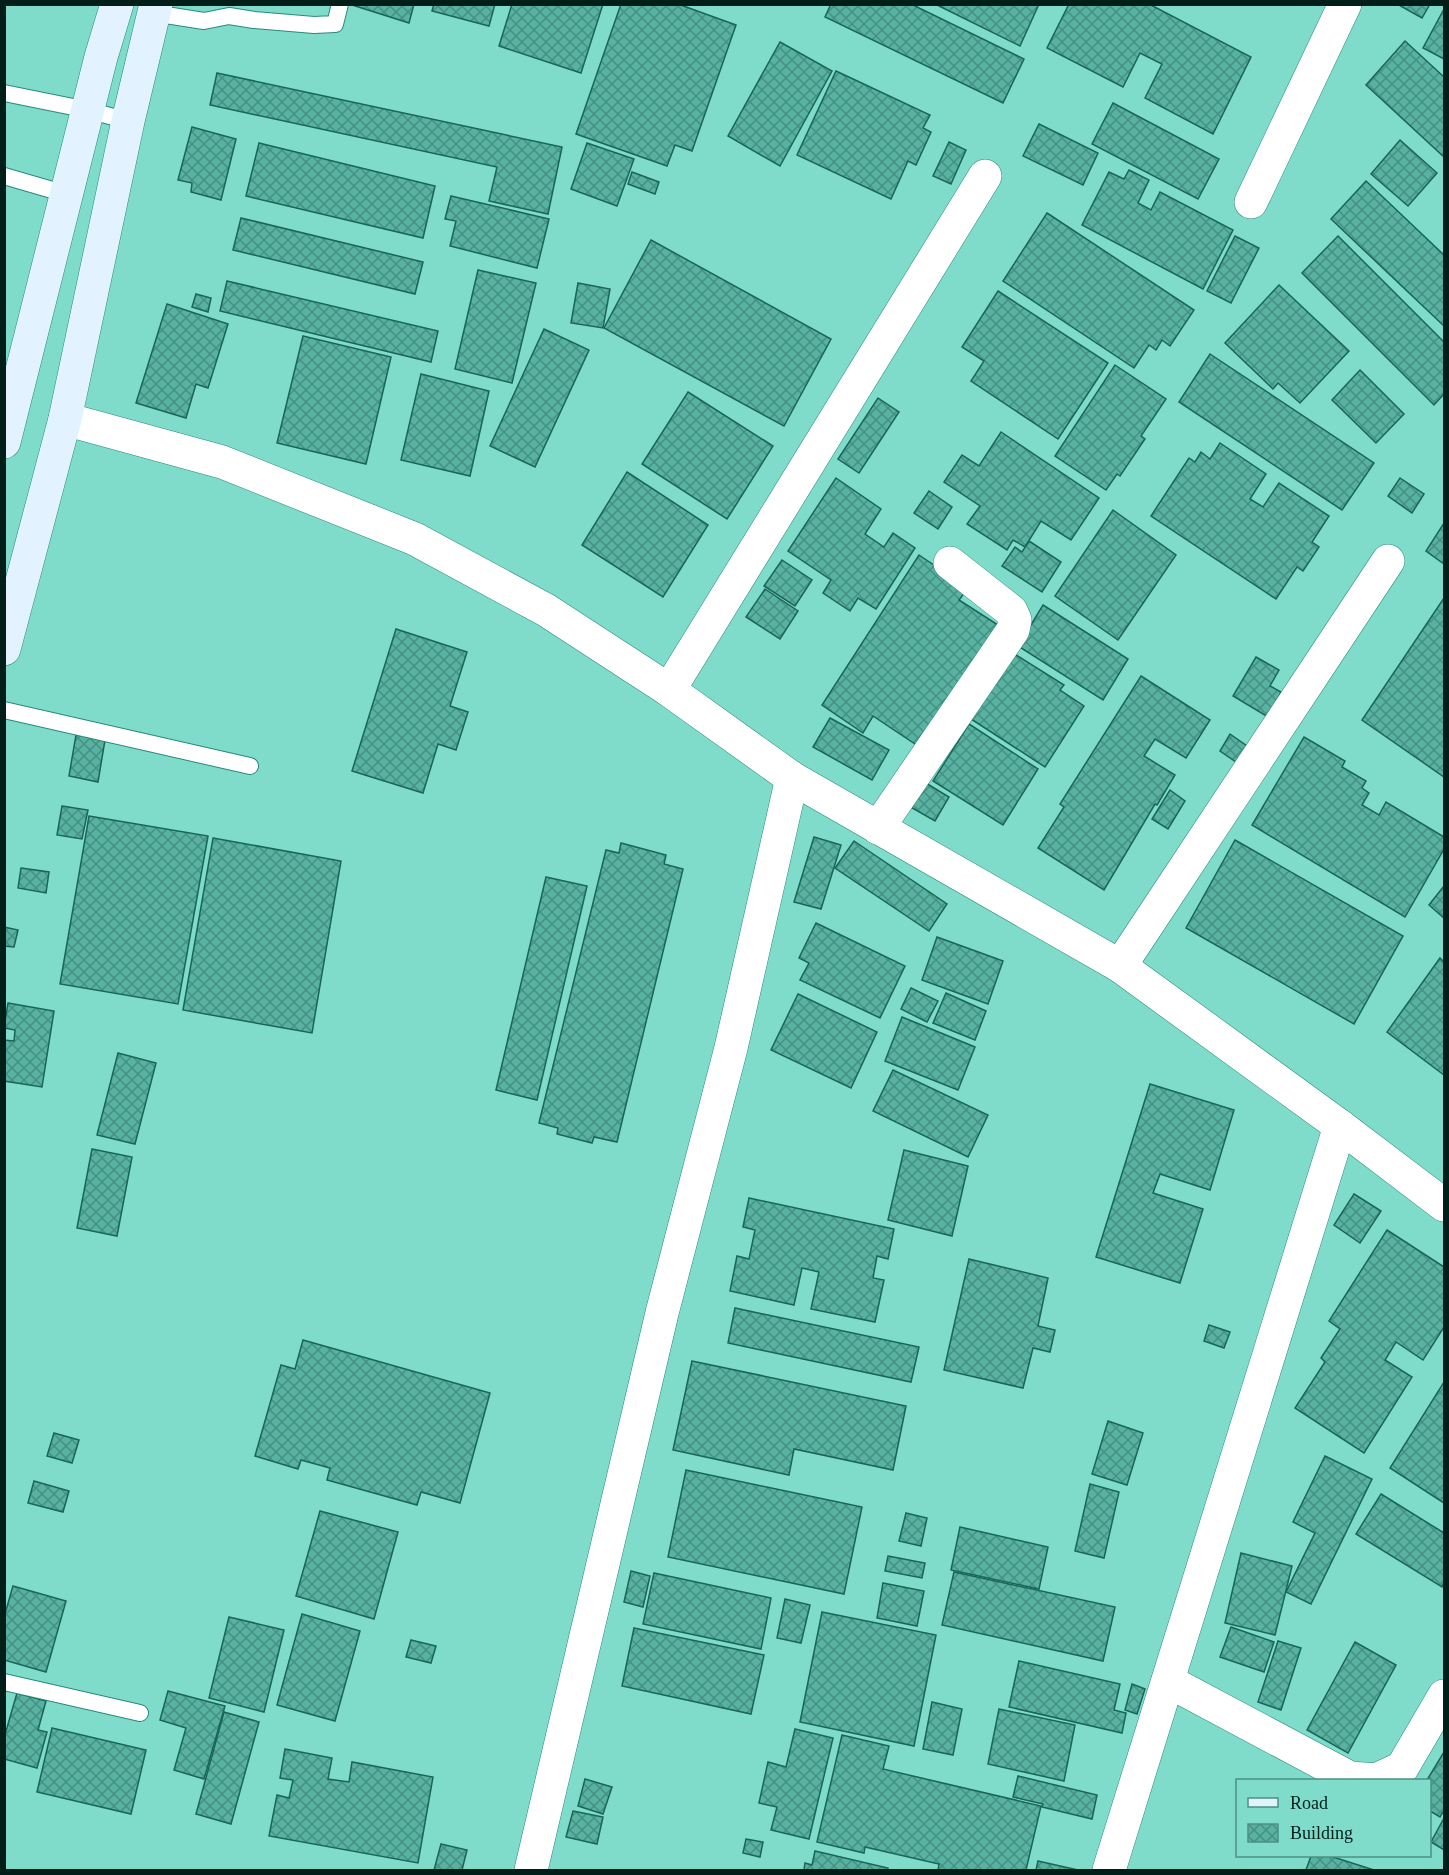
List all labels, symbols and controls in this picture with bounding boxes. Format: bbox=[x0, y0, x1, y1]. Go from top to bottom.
legend bbox=[1236, 1779, 1431, 1857]
text: Road bbox=[1290, 1793, 1328, 1813]
text: Building bbox=[1290, 1823, 1353, 1843]

